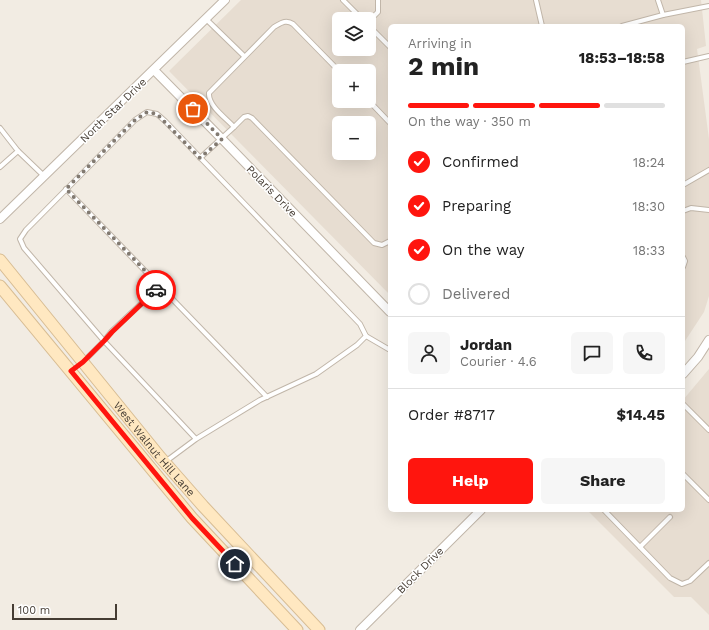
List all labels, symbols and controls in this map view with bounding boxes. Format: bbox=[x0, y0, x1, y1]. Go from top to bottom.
map controls bbox=[332, 12, 376, 160]
button: layers bbox=[332, 12, 376, 56]
text: Arriving in bbox=[408, 36, 472, 51]
text: 18:53–18:58 bbox=[579, 49, 665, 67]
text: 2 min bbox=[408, 51, 479, 81]
button: + bbox=[332, 64, 376, 108]
street label: North Star Drive bbox=[77, 75, 149, 145]
pin bbox=[176, 92, 210, 126]
icon: bag bbox=[182, 98, 204, 120]
text: On the way · 350 m bbox=[408, 114, 531, 129]
button: − bbox=[332, 116, 376, 160]
icon: check bbox=[408, 151, 430, 173]
text: Confirmed bbox=[442, 153, 519, 171]
text: 18:24 bbox=[633, 155, 665, 170]
street label: Polaris Drive bbox=[244, 163, 300, 220]
icon: check bbox=[408, 195, 430, 217]
text: Preparing bbox=[442, 197, 511, 215]
text: 18:30 bbox=[632, 199, 665, 214]
icon: check bbox=[408, 239, 430, 261]
text: On the way bbox=[442, 241, 524, 259]
text: 18:33 bbox=[633, 243, 665, 258]
courier bbox=[136, 270, 176, 310]
icon: car bbox=[145, 279, 167, 301]
text: Delivered bbox=[442, 285, 510, 303]
button: person bbox=[408, 332, 450, 374]
button: chat bbox=[571, 332, 613, 374]
button: phone bbox=[623, 332, 665, 374]
text: Jordan bbox=[460, 336, 512, 354]
text: Courier · 4.6 bbox=[460, 354, 537, 369]
street label: West Walnut Hill Lane bbox=[111, 399, 197, 499]
text: Order #8717 bbox=[408, 406, 495, 424]
text: $14.45 bbox=[617, 406, 665, 424]
button: Help bbox=[408, 458, 533, 504]
button: Share bbox=[541, 458, 665, 504]
street label: Block Drive bbox=[394, 544, 446, 596]
pin bbox=[218, 547, 252, 581]
icon: home bbox=[224, 553, 246, 575]
scale bar bbox=[12, 602, 117, 621]
text: 100 m bbox=[18, 604, 50, 617]

